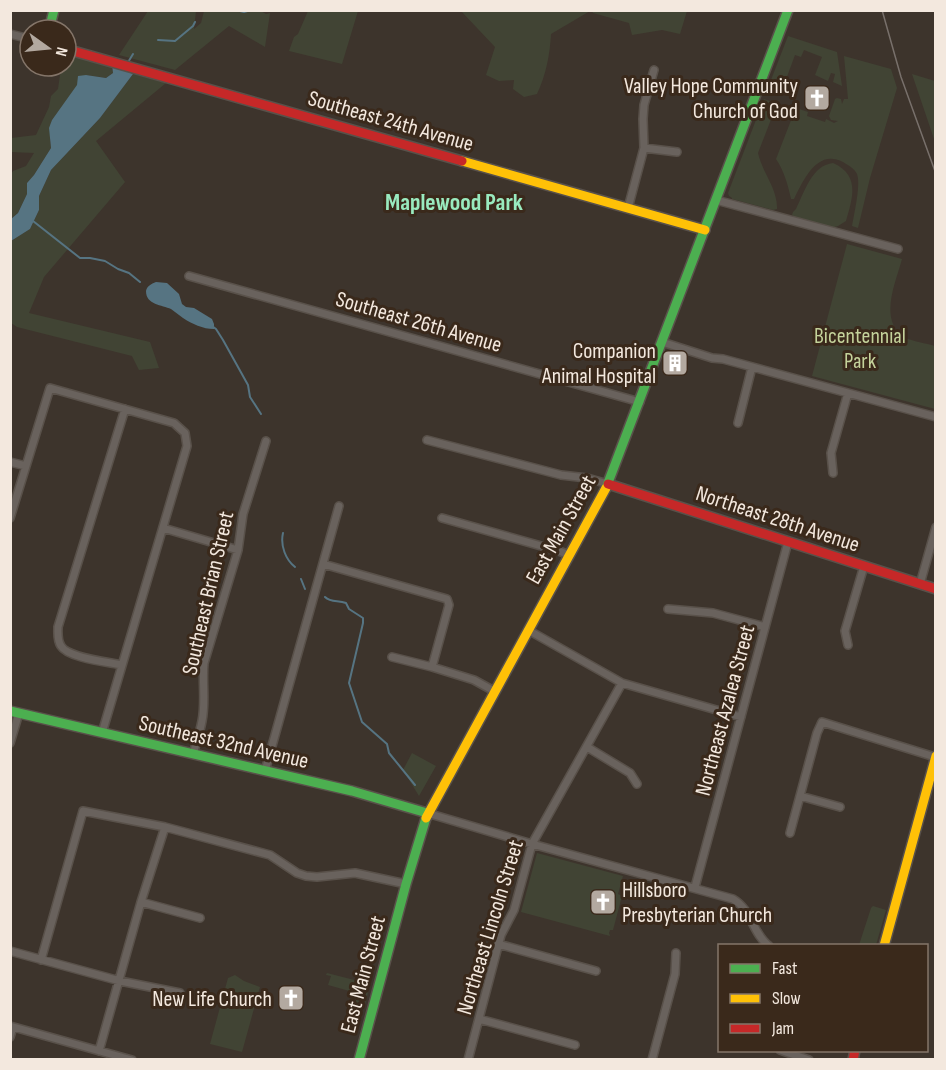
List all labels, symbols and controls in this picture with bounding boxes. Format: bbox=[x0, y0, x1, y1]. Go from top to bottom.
north arrow bbox=[18, 18, 78, 78]
text: N bbox=[51, 45, 71, 58]
place label: Valley Hope Community Church of God bbox=[624, 73, 799, 125]
church icon: Valley Hope Community Church of God bbox=[802, 83, 832, 113]
street label: Southeast 24th Avenue bbox=[305, 85, 476, 158]
district label: Maplewood Park bbox=[385, 188, 523, 217]
street label: Southeast 26th Avenue bbox=[332, 286, 505, 359]
park label: Bicentennial Park bbox=[814, 323, 906, 375]
place label: Companion Animal Hospital bbox=[541, 338, 656, 390]
building icon: Companion Animal Hospital bbox=[660, 348, 690, 378]
street label: East Main Street bbox=[520, 470, 602, 589]
street label: Northeast 28th Avenue bbox=[692, 480, 863, 559]
street label: Southeast Brian Street bbox=[176, 509, 240, 678]
street label: Northeast Azalea Street bbox=[690, 622, 761, 799]
street label: Southeast 32nd Avenue bbox=[136, 710, 311, 775]
street label: Northeast Lincoln Street bbox=[451, 836, 530, 1018]
place label: Hillsboro Presbyterian Church bbox=[622, 877, 772, 929]
church icon: Hillsboro Presbyterian Church bbox=[588, 887, 618, 917]
street label: East Main Street bbox=[335, 913, 392, 1036]
legend bbox=[718, 944, 928, 1052]
text: Fast bbox=[772, 958, 798, 979]
church icon: New Life Church bbox=[276, 983, 306, 1013]
place label: New Life Church bbox=[152, 986, 272, 1013]
text: Slow bbox=[772, 988, 801, 1009]
text: Jam bbox=[771, 1018, 794, 1039]

